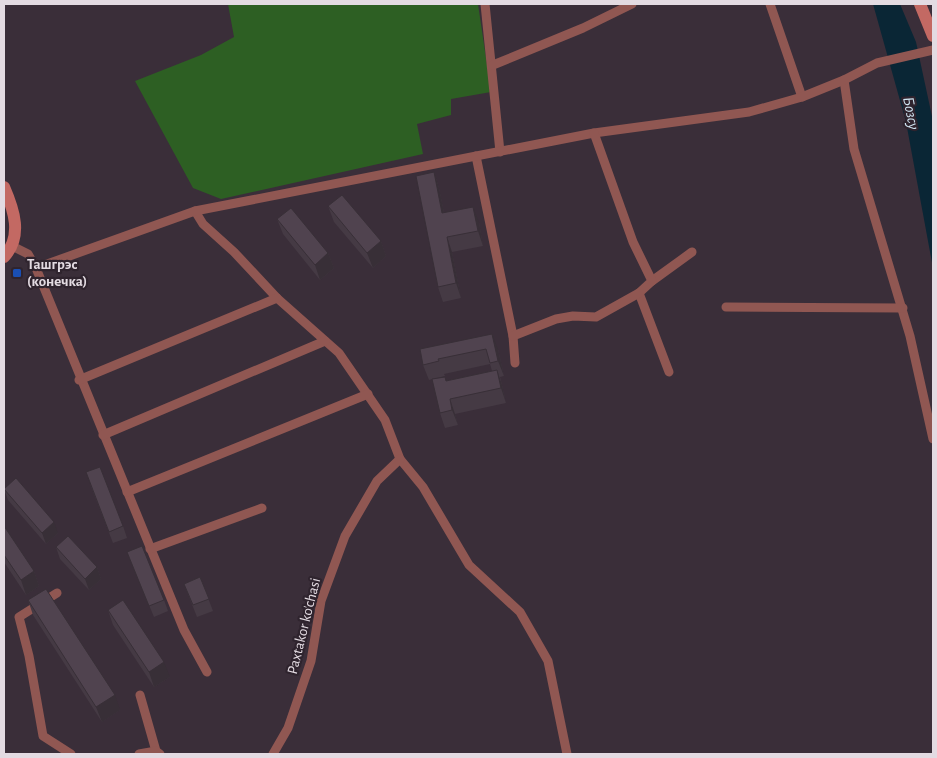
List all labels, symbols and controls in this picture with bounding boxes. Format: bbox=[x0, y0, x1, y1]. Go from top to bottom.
water label: Бозсу bbox=[900, 95, 922, 131]
place label: Ташгрэс (конечка) bbox=[27, 257, 87, 289]
marker: Ташгрэс (конечка) bbox=[11, 267, 23, 279]
street label: Paxtakor ko'chasi bbox=[285, 576, 323, 676]

